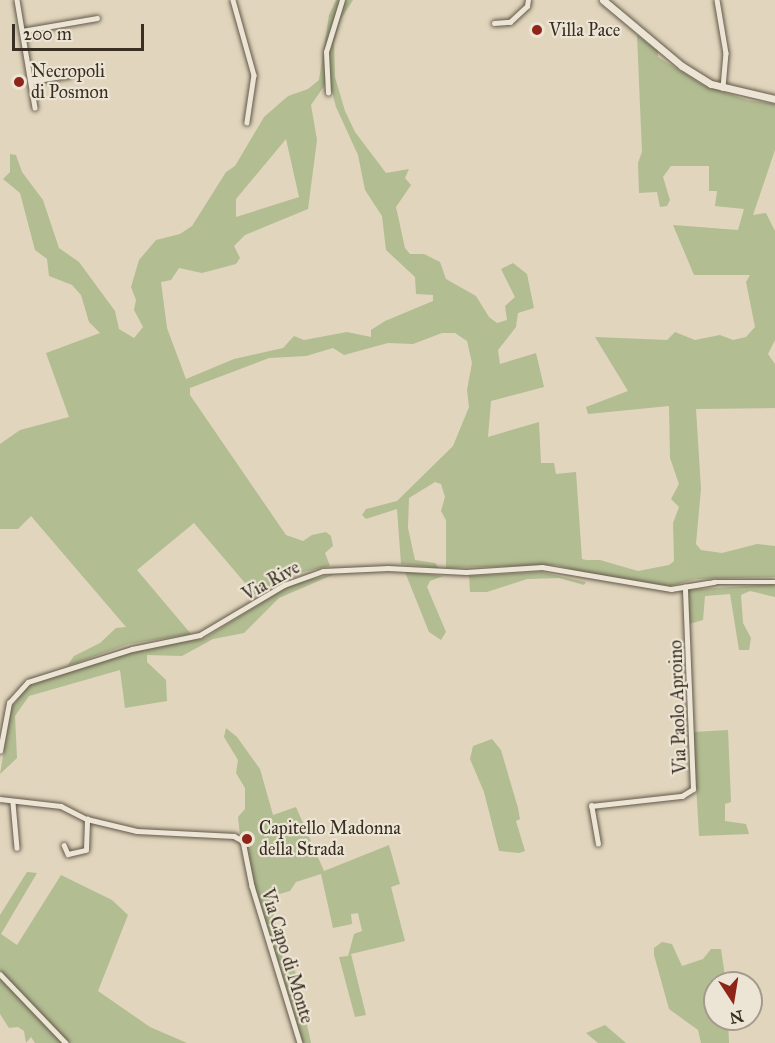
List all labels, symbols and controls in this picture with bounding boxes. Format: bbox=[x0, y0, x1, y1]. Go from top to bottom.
scale bar bbox=[15, 12, 147, 50]
place label: Villa Pace bbox=[549, 19, 620, 41]
text: 200 m bbox=[23, 23, 72, 45]
marker: Villa Pace bbox=[530, 23, 544, 37]
place label: Necropoli di Posmon bbox=[31, 61, 109, 104]
marker: Necropoli di Posmon bbox=[12, 75, 26, 89]
street label: Via Rive bbox=[239, 556, 303, 606]
street label: Via Paolo Aproino bbox=[665, 639, 691, 775]
place label: Capitello Madonna della Strada bbox=[259, 818, 401, 860]
marker: Capitello Madonna della Strada bbox=[240, 832, 254, 846]
street label: Via Capo di Monte bbox=[256, 886, 318, 1026]
north arrow bbox=[703, 971, 763, 1031]
text: N bbox=[728, 1006, 745, 1028]

